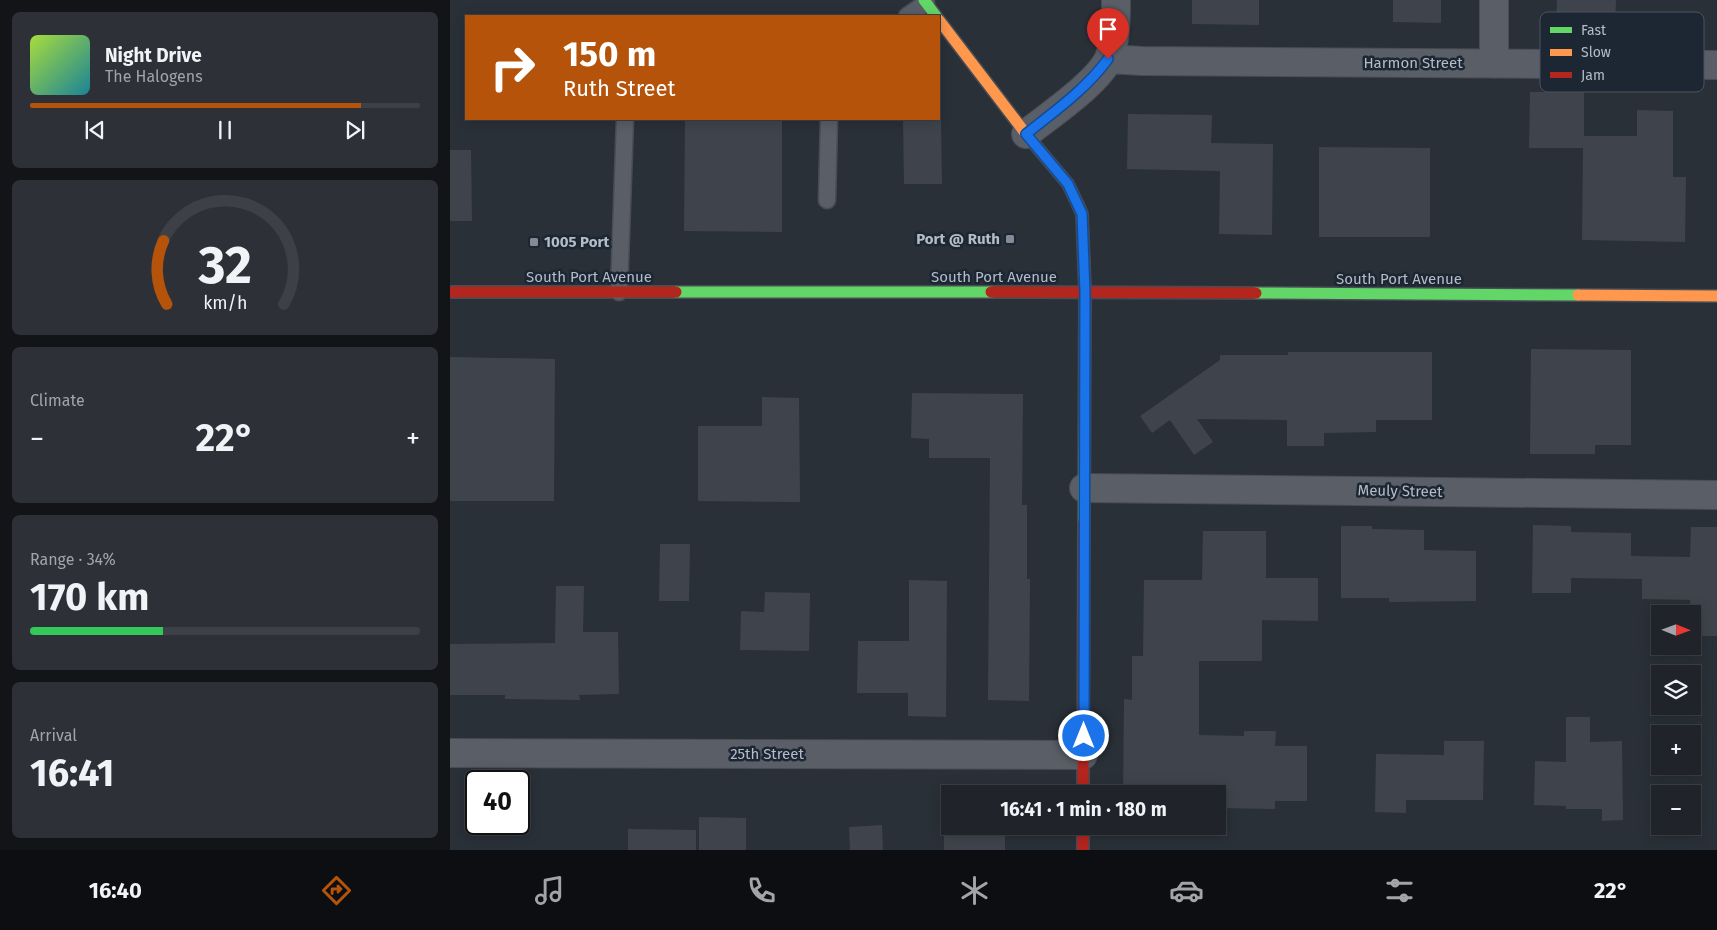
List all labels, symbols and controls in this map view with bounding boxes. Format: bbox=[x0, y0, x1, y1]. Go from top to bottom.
pin bbox=[1087, 8, 1129, 59]
legend bbox=[1540, 12, 1704, 92]
icon: arrive bbox=[1094, 15, 1122, 43]
text: Fast bbox=[1581, 22, 1607, 39]
text: 150 m bbox=[563, 33, 656, 75]
icon: right bbox=[480, 35, 545, 100]
text: Night Drive bbox=[105, 44, 202, 67]
text: Slow bbox=[1581, 44, 1611, 61]
street label: Harmon Street bbox=[1363, 54, 1463, 72]
text: The Halogens bbox=[105, 67, 203, 86]
text: Jam bbox=[1581, 67, 1605, 84]
text: Ruth Street bbox=[563, 75, 675, 102]
icon: previous bbox=[81, 116, 109, 144]
icon: pause bbox=[211, 116, 239, 144]
icon: next bbox=[341, 116, 369, 144]
place label: Port @ Ruth bbox=[916, 230, 1000, 248]
place label: 1005 Port bbox=[544, 233, 609, 251]
marker: Port @ Ruth bbox=[1004, 233, 1016, 245]
text: 32 bbox=[197, 234, 252, 297]
marker: 1005 Port bbox=[528, 236, 540, 248]
street label: South Port Avenue bbox=[526, 268, 652, 286]
street label: South Port Avenue bbox=[931, 268, 1057, 286]
street label: South Port Avenue bbox=[1336, 270, 1462, 288]
text: km/h bbox=[203, 292, 247, 314]
text: Climate bbox=[30, 391, 85, 410]
text: 22° bbox=[195, 415, 255, 461]
text: − bbox=[30, 422, 44, 455]
text: + bbox=[406, 422, 420, 455]
street label: Meuly Street bbox=[1357, 481, 1443, 501]
text: Range · 34% bbox=[30, 550, 116, 569]
text: 170 km bbox=[30, 574, 149, 620]
north arrow bbox=[1651, 605, 1701, 655]
map controls bbox=[1651, 605, 1701, 835]
button: layers bbox=[1651, 665, 1701, 715]
position arrow bbox=[1057, 709, 1109, 761]
button: + bbox=[1651, 725, 1701, 775]
text: Arrival bbox=[30, 726, 77, 745]
street label: 25th Street bbox=[730, 745, 804, 763]
text: 16:41 bbox=[30, 750, 114, 796]
speed limit sign: 40 bbox=[465, 770, 530, 835]
button: − bbox=[1651, 785, 1701, 835]
text: 16:41 · 1 min · 180 m bbox=[1000, 798, 1167, 821]
icon: directions bbox=[319, 873, 354, 908]
icon: music bbox=[532, 873, 567, 908]
icon: phone bbox=[744, 873, 779, 908]
icon: climate bbox=[957, 873, 992, 908]
icon: car bbox=[1169, 873, 1204, 908]
icon: filters bbox=[1382, 873, 1417, 908]
text: 16:40 bbox=[89, 877, 142, 904]
text: 22° bbox=[1594, 877, 1628, 904]

